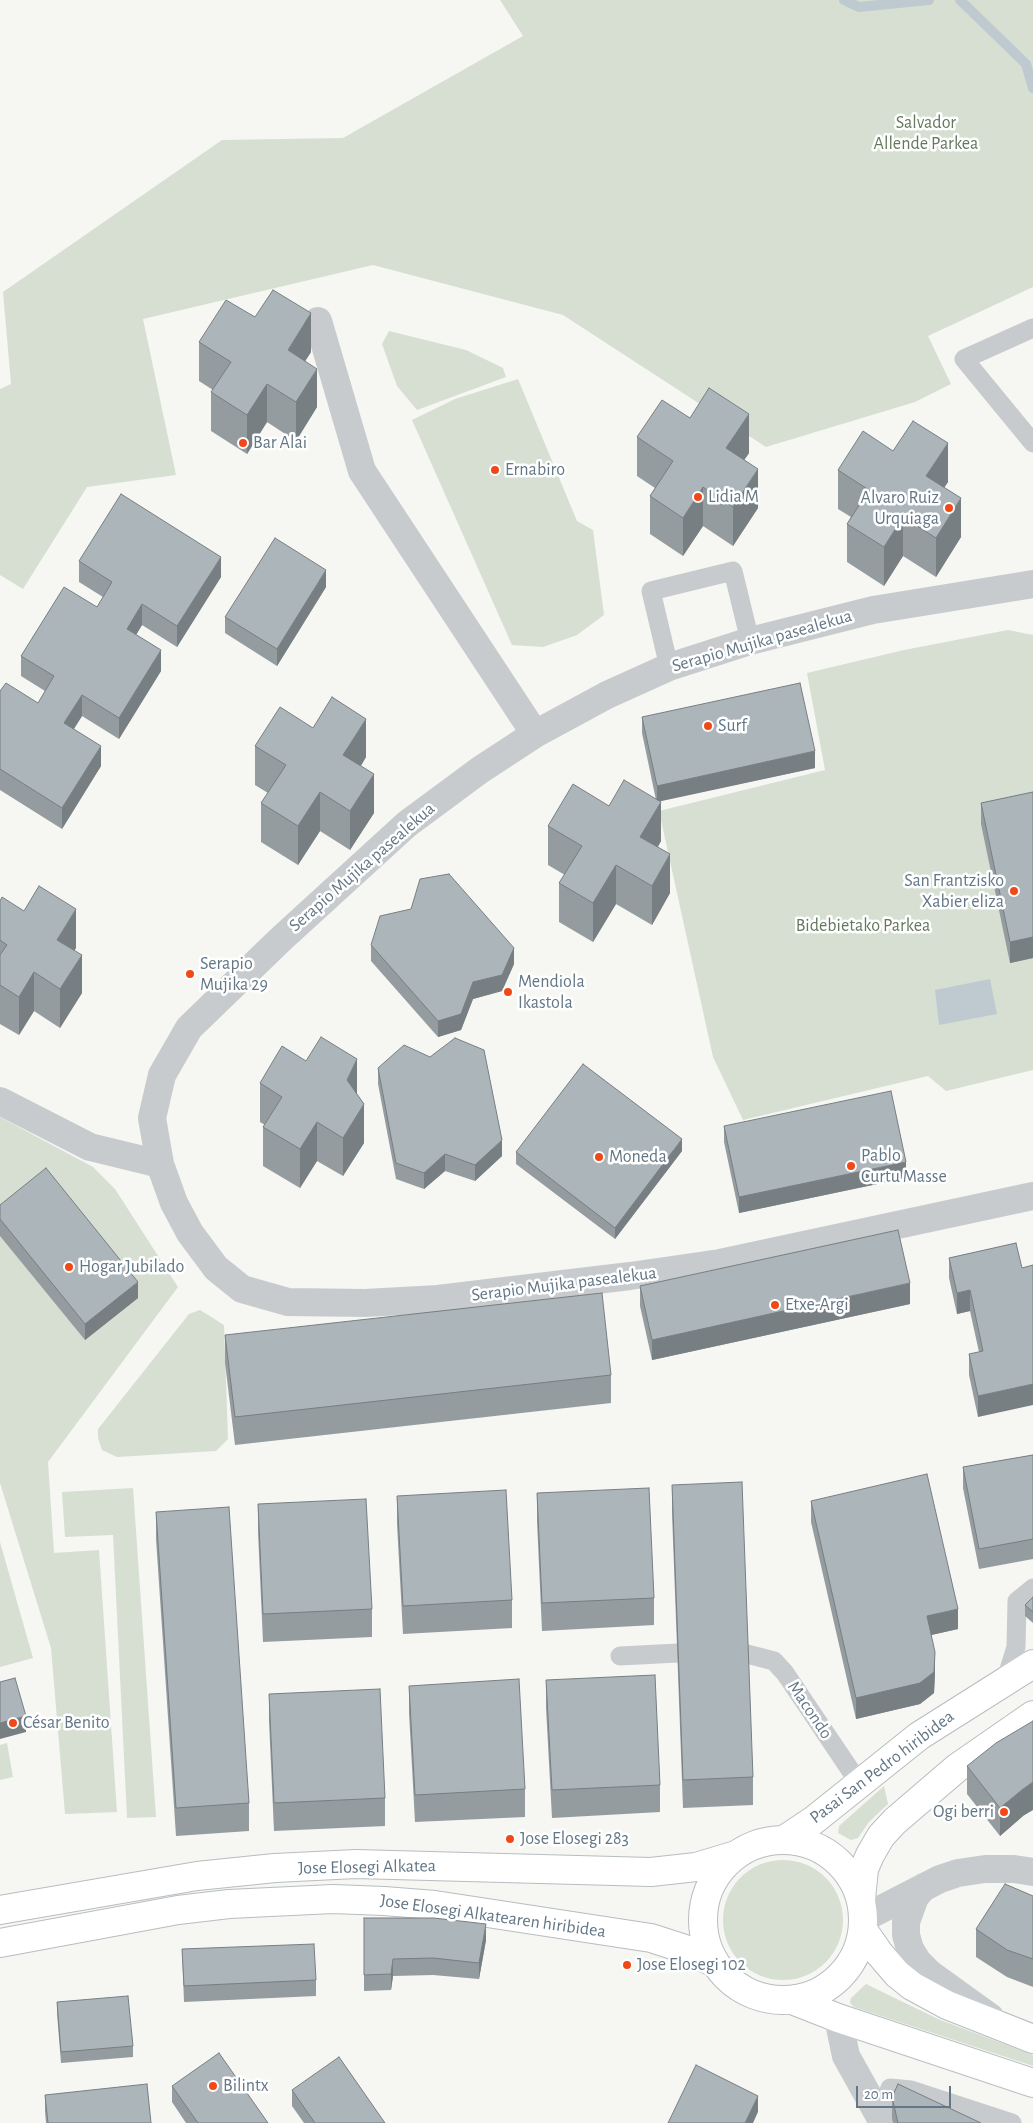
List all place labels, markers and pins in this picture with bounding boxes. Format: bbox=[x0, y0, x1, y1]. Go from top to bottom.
place label: Bar Alai bbox=[253, 432, 307, 454]
marker: Bar Alai bbox=[237, 437, 249, 449]
place label: Ernabiro bbox=[505, 459, 565, 481]
marker: Ernabiro bbox=[489, 464, 501, 476]
place label: Lidia M bbox=[708, 486, 759, 508]
place label: Alvaro Ruiz Urquiaga bbox=[861, 487, 939, 530]
marker: Lidia M bbox=[692, 491, 704, 503]
marker: Alvaro Ruiz Urquiaga bbox=[943, 502, 955, 514]
place label: Surf bbox=[718, 715, 747, 737]
marker: Surf bbox=[702, 720, 714, 732]
place label: San Frantzisko Xabier eliza bbox=[904, 870, 1004, 912]
marker: San Frantzisko Xabier eliza bbox=[1008, 885, 1020, 897]
place label: Serapio Mujika 29 bbox=[200, 953, 268, 996]
marker: Serapio Mujika 29 bbox=[184, 968, 196, 980]
place label: Mendiola Ikastola bbox=[518, 971, 585, 1014]
marker: Mendiola Ikastola bbox=[502, 986, 514, 998]
place label: Pablo Curtu Masse bbox=[861, 1145, 947, 1188]
place label: Moneda bbox=[609, 1146, 667, 1168]
marker: Moneda bbox=[593, 1151, 605, 1163]
marker: Pablo Curtu Masse bbox=[845, 1160, 857, 1172]
place label: Hogar Jubilado bbox=[79, 1256, 184, 1278]
marker: Hogar Jubilado bbox=[63, 1261, 75, 1273]
place label: Etxe-Argi bbox=[785, 1294, 849, 1316]
marker: Etxe-Argi bbox=[769, 1299, 781, 1311]
place label: César Benito bbox=[23, 1712, 110, 1734]
marker: César Benito bbox=[7, 1717, 19, 1729]
place label: Ogi berri bbox=[933, 1801, 994, 1823]
marker: Ogi berri bbox=[998, 1806, 1010, 1818]
place label: Jose Elosegi 283 bbox=[520, 1828, 629, 1850]
marker: Jose Elosegi 283 bbox=[504, 1833, 516, 1845]
place label: Jose Elosegi 102 bbox=[637, 1954, 746, 1976]
marker: Jose Elosegi 102 bbox=[621, 1959, 633, 1971]
place label: Bilintx bbox=[223, 2075, 269, 2097]
marker: Bilintx bbox=[207, 2080, 219, 2092]

